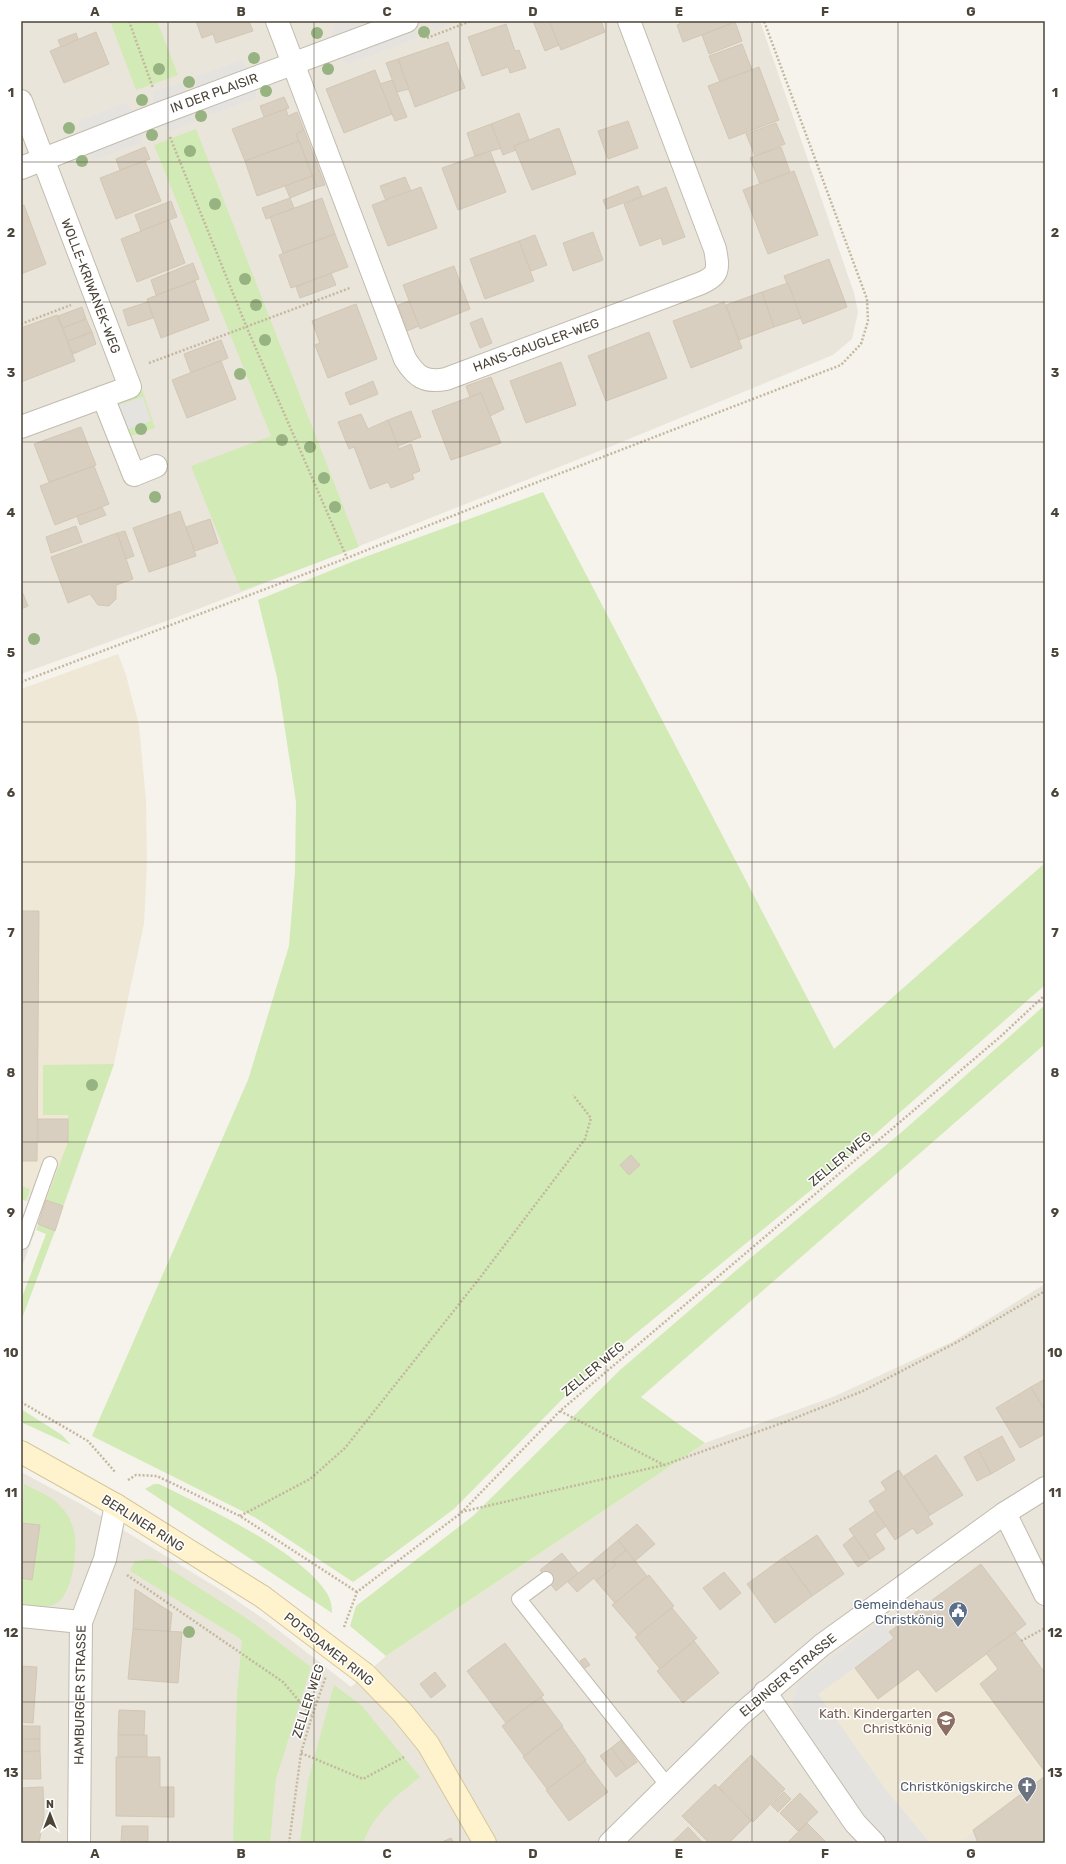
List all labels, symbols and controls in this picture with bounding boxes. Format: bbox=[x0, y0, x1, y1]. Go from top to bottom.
text: A bbox=[90, 4, 100, 19]
text: B bbox=[236, 4, 246, 19]
text: C bbox=[382, 4, 392, 19]
text: D bbox=[528, 4, 538, 19]
text: E bbox=[675, 4, 683, 19]
text: F bbox=[821, 4, 829, 19]
text: G bbox=[966, 4, 976, 19]
street label: IN DER PLAISIR bbox=[168, 70, 260, 116]
text: 1 bbox=[8, 85, 14, 100]
text: 1 bbox=[1052, 85, 1058, 100]
street label: WOLLE-KRIWANEK-WEG bbox=[58, 216, 124, 356]
text: 2 bbox=[7, 225, 15, 240]
text: 2 bbox=[1051, 225, 1059, 240]
street label: HANS-GAUGLER-WEG bbox=[471, 315, 601, 375]
text: 3 bbox=[7, 365, 16, 380]
text: 3 bbox=[1051, 365, 1060, 380]
text: 4 bbox=[7, 505, 16, 520]
text: 4 bbox=[1051, 505, 1060, 520]
text: 5 bbox=[7, 645, 15, 660]
text: 5 bbox=[1051, 645, 1059, 660]
text: 6 bbox=[7, 785, 16, 800]
text: 6 bbox=[1051, 785, 1060, 800]
text: 7 bbox=[7, 925, 15, 940]
text: 7 bbox=[1051, 925, 1059, 940]
text: 8 bbox=[7, 1065, 16, 1080]
text: 8 bbox=[1051, 1065, 1060, 1080]
street label: ZELLER WEG bbox=[806, 1128, 874, 1189]
text: 9 bbox=[7, 1205, 15, 1220]
text: 9 bbox=[1051, 1205, 1059, 1220]
street label: ZELLER WEG bbox=[559, 1338, 627, 1399]
text: 10 bbox=[3, 1345, 19, 1360]
text: 10 bbox=[1047, 1345, 1063, 1360]
text: 11 bbox=[5, 1485, 17, 1500]
text: 11 bbox=[1049, 1485, 1061, 1500]
street label: BERLINER RING bbox=[99, 1492, 187, 1554]
place label: Gemeindehaus Christkönig bbox=[853, 1597, 944, 1628]
public building icon: Gemeindehaus Christkönig bbox=[947, 1600, 969, 1628]
street label: POTSDAMER RING bbox=[281, 1609, 377, 1689]
text: 12 bbox=[4, 1625, 18, 1640]
street label: HAMBURGER STRASSE bbox=[71, 1625, 89, 1765]
text: 12 bbox=[1048, 1625, 1062, 1640]
street label: ELBINGER STRASSE bbox=[737, 1630, 839, 1720]
street label: ZELLER WEG bbox=[289, 1662, 327, 1740]
place label: Kath. Kindergarten Christkönig bbox=[819, 1706, 932, 1737]
school or university icon: Kath. Kindergarten Christkönig bbox=[935, 1709, 957, 1737]
text: 13 bbox=[3, 1765, 19, 1780]
text: 13 bbox=[1047, 1765, 1063, 1780]
church icon: Christkönigskirche bbox=[1016, 1775, 1038, 1803]
place label: Christkönigskirche bbox=[900, 1779, 1013, 1795]
north arrow bbox=[30, 1794, 70, 1834]
text: N bbox=[46, 1798, 54, 1811]
text: A bbox=[90, 1846, 100, 1861]
text: B bbox=[236, 1846, 246, 1861]
text: C bbox=[382, 1846, 392, 1861]
text: D bbox=[528, 1846, 538, 1861]
text: E bbox=[675, 1846, 683, 1861]
text: F bbox=[821, 1846, 829, 1861]
text: G bbox=[966, 1846, 976, 1861]

